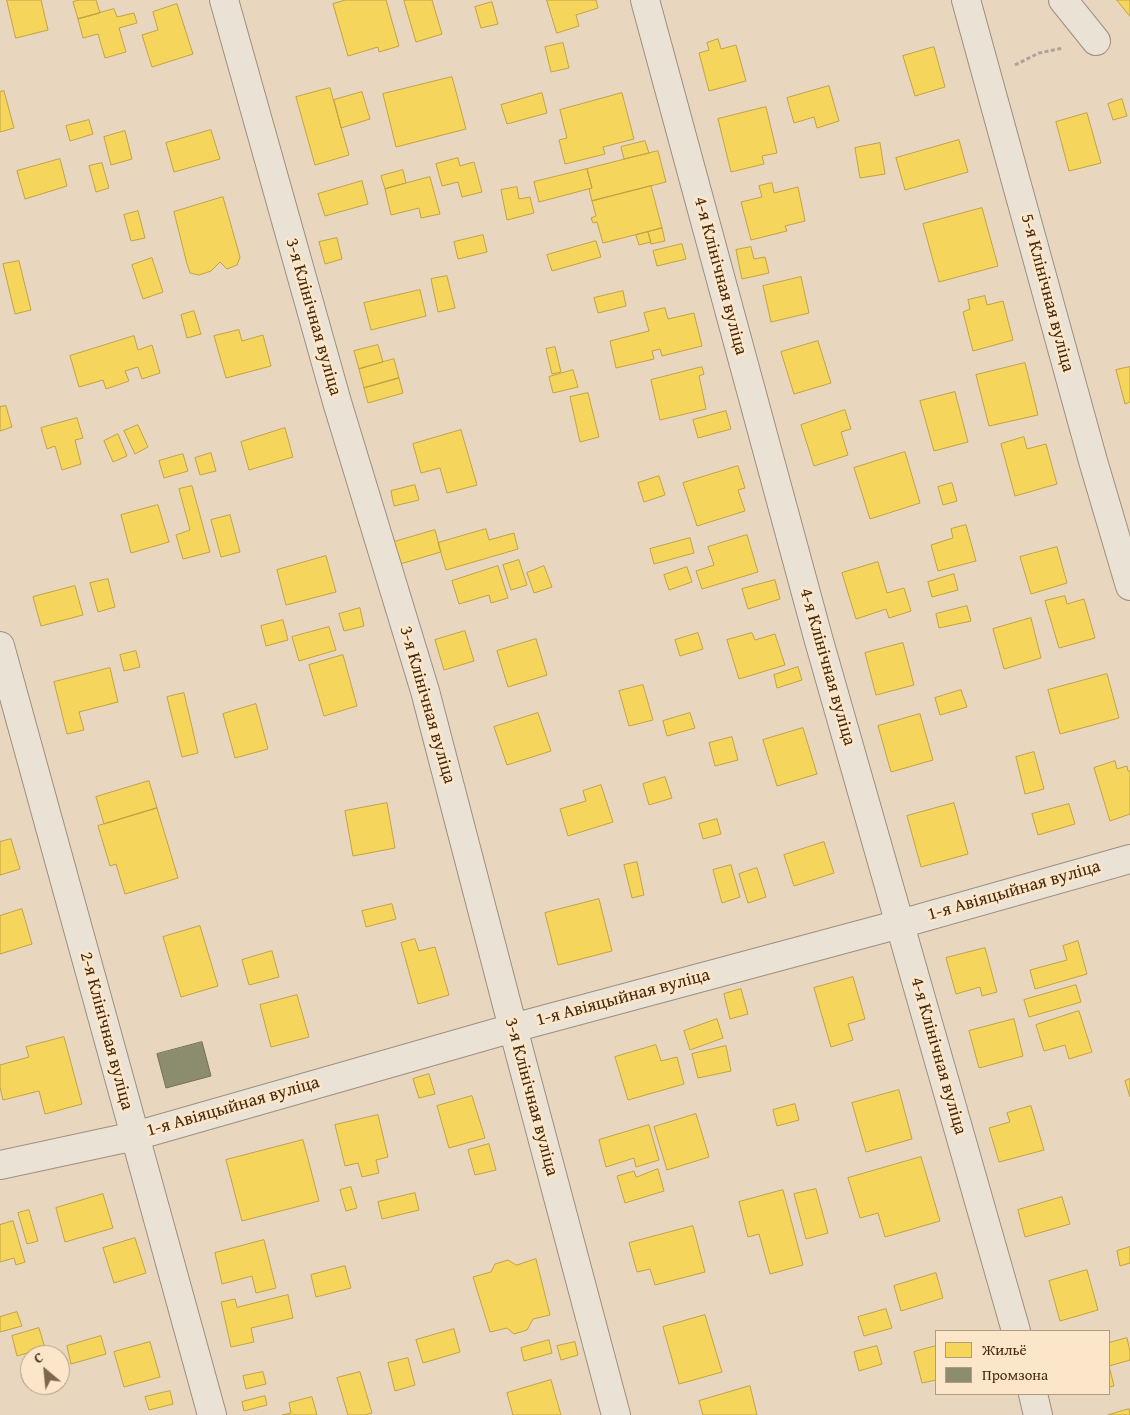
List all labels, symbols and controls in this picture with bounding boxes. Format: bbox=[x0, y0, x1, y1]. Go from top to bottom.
street label: 4-я Клінічная вуліца bbox=[688, 195, 752, 357]
street label: 5-я Клінічная вуліца bbox=[1015, 212, 1079, 374]
street label: 3-я Клінічная вуліца bbox=[280, 236, 346, 398]
street label: 4-я Клінічная вуліца bbox=[794, 586, 860, 748]
street label: 3-я Клінічная вуліца bbox=[394, 624, 460, 786]
street label: 1-я Авіяцыйная вуліца bbox=[925, 856, 1103, 926]
street label: 2-я Клінічная вуліца bbox=[74, 950, 138, 1112]
street label: 1-я Авіяцыйная вуліца bbox=[534, 964, 712, 1032]
street label: 4-я Клінічная вуліца bbox=[905, 975, 971, 1137]
street label: 3-я Клінічная вуліца bbox=[499, 1016, 563, 1178]
street label: 1-я Авіяцыйная вуліца bbox=[144, 1072, 322, 1142]
legend bbox=[935, 1330, 1110, 1395]
text: Жильё bbox=[982, 1339, 1027, 1360]
north arrow bbox=[20, 1345, 70, 1395]
text: С bbox=[30, 1347, 47, 1368]
text: Промзона bbox=[982, 1364, 1048, 1385]

